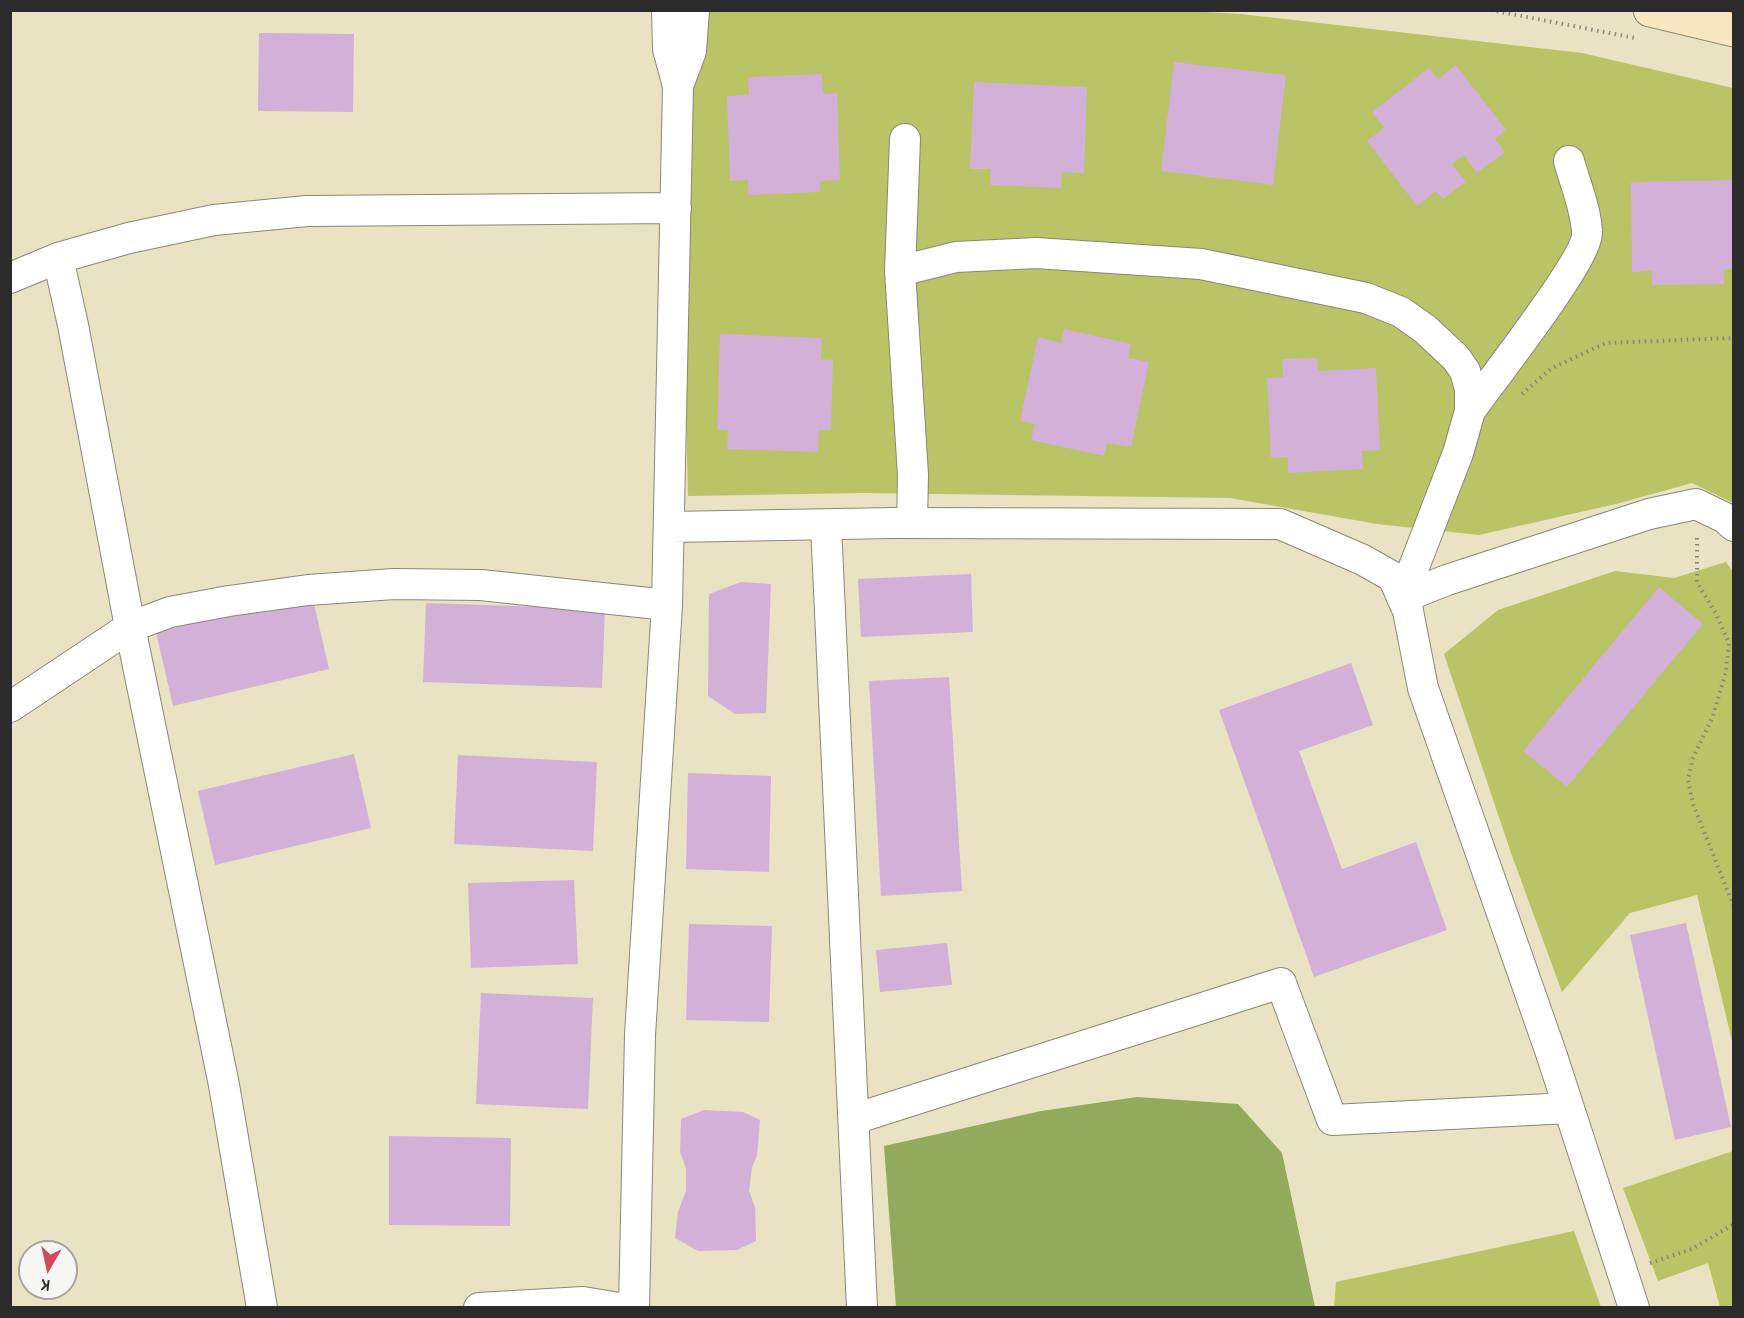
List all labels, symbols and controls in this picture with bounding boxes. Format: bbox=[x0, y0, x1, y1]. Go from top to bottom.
north arrow bbox=[18, 1240, 78, 1300]
text: K bbox=[40, 1274, 51, 1297]

